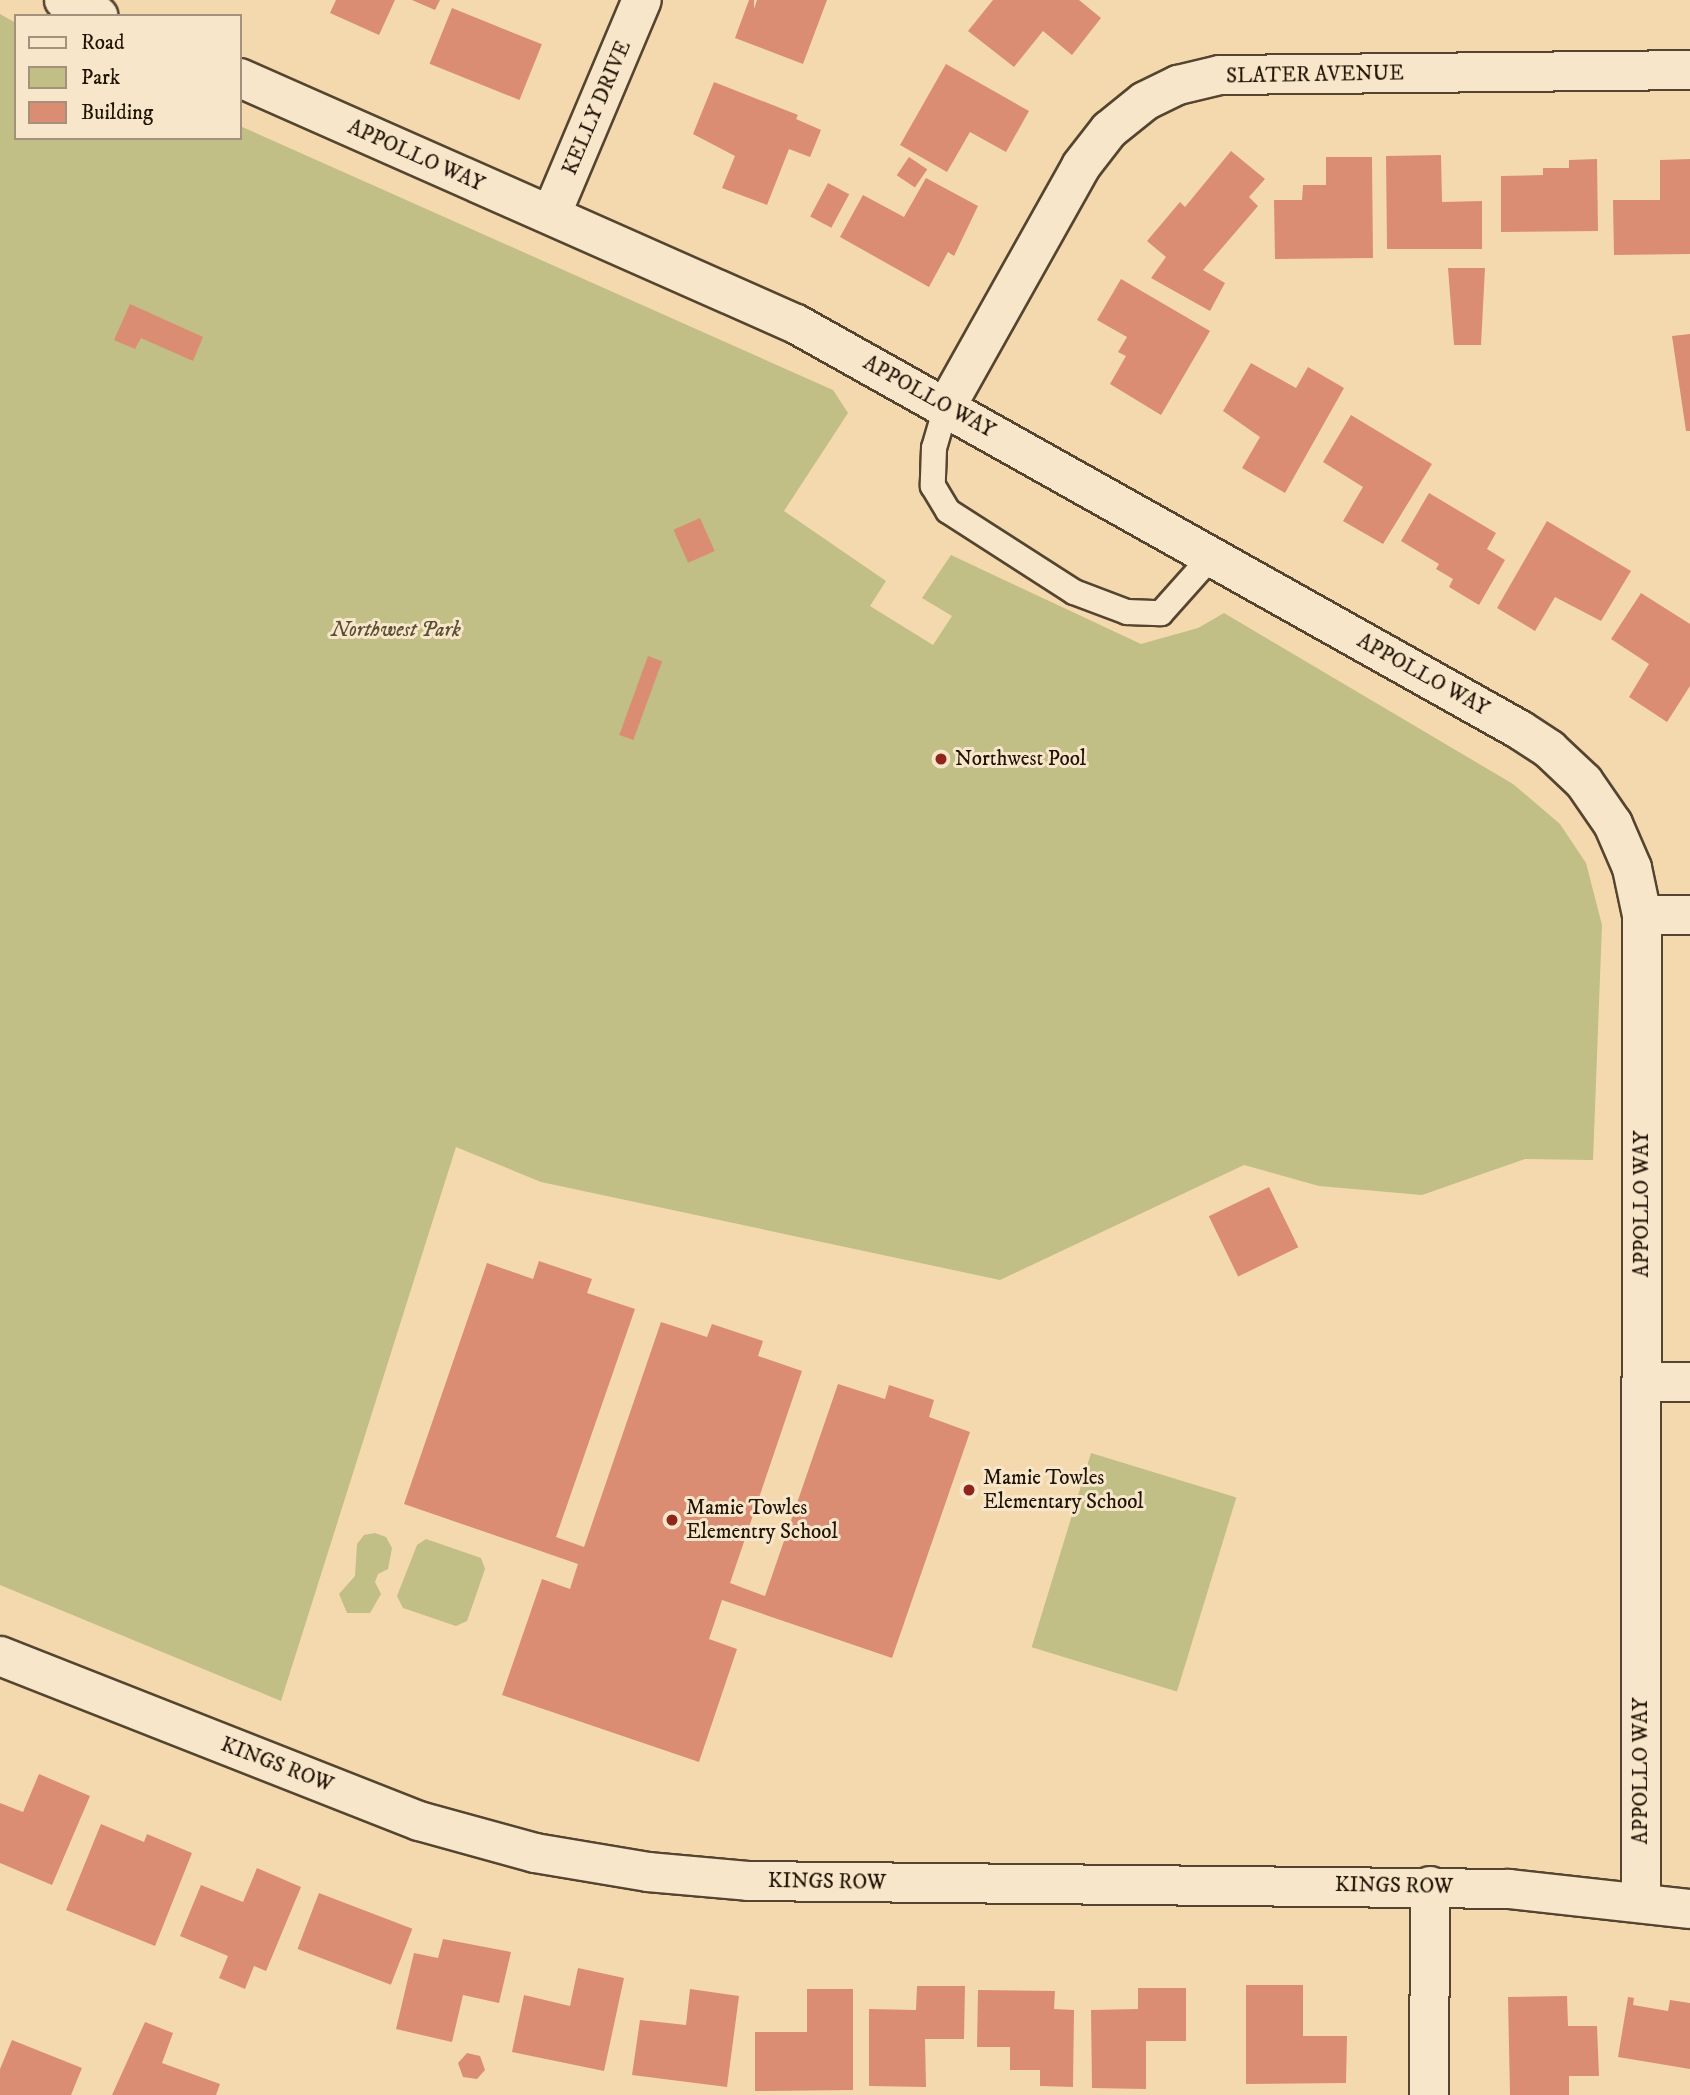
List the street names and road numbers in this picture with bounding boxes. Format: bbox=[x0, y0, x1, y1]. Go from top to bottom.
street label: KELLY DRIVE bbox=[557, 37, 637, 179]
street label: SLATER AVENUE bbox=[1226, 61, 1404, 89]
street label: APPOLLO WAY bbox=[344, 115, 488, 197]
street label: APPOLLO WAY bbox=[859, 350, 999, 444]
street label: APPOLLO WAY bbox=[1353, 628, 1493, 722]
street label: APPOLLO WAY bbox=[1629, 1131, 1655, 1277]
street label: APPOLLO WAY bbox=[1628, 1698, 1654, 1844]
street label: KINGS ROW bbox=[217, 1732, 337, 1798]
street label: KINGS ROW bbox=[768, 1868, 886, 1896]
street label: KINGS ROW bbox=[1335, 1872, 1453, 1900]

